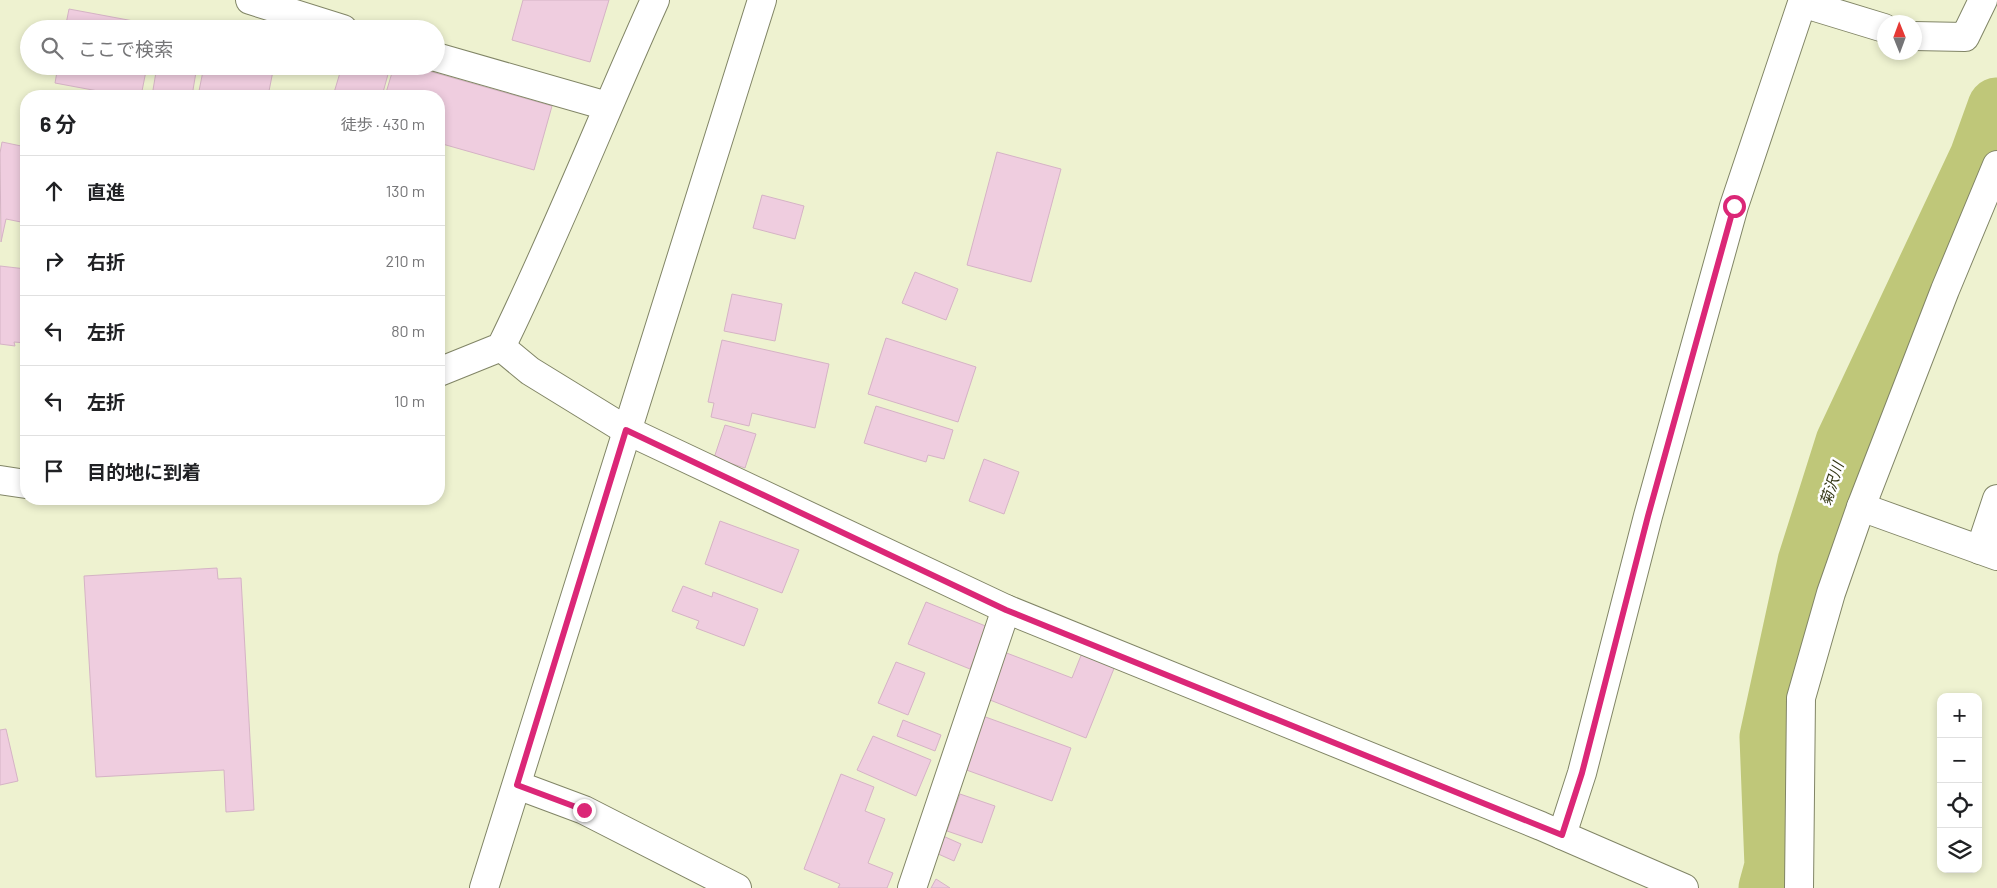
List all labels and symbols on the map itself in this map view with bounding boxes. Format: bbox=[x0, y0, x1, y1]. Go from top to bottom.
north arrow bbox=[1877, 15, 1922, 60]
route start bbox=[1723, 195, 1746, 218]
water label: 菊沢川 bbox=[1816, 458, 1847, 508]
route end bbox=[573, 799, 596, 822]

